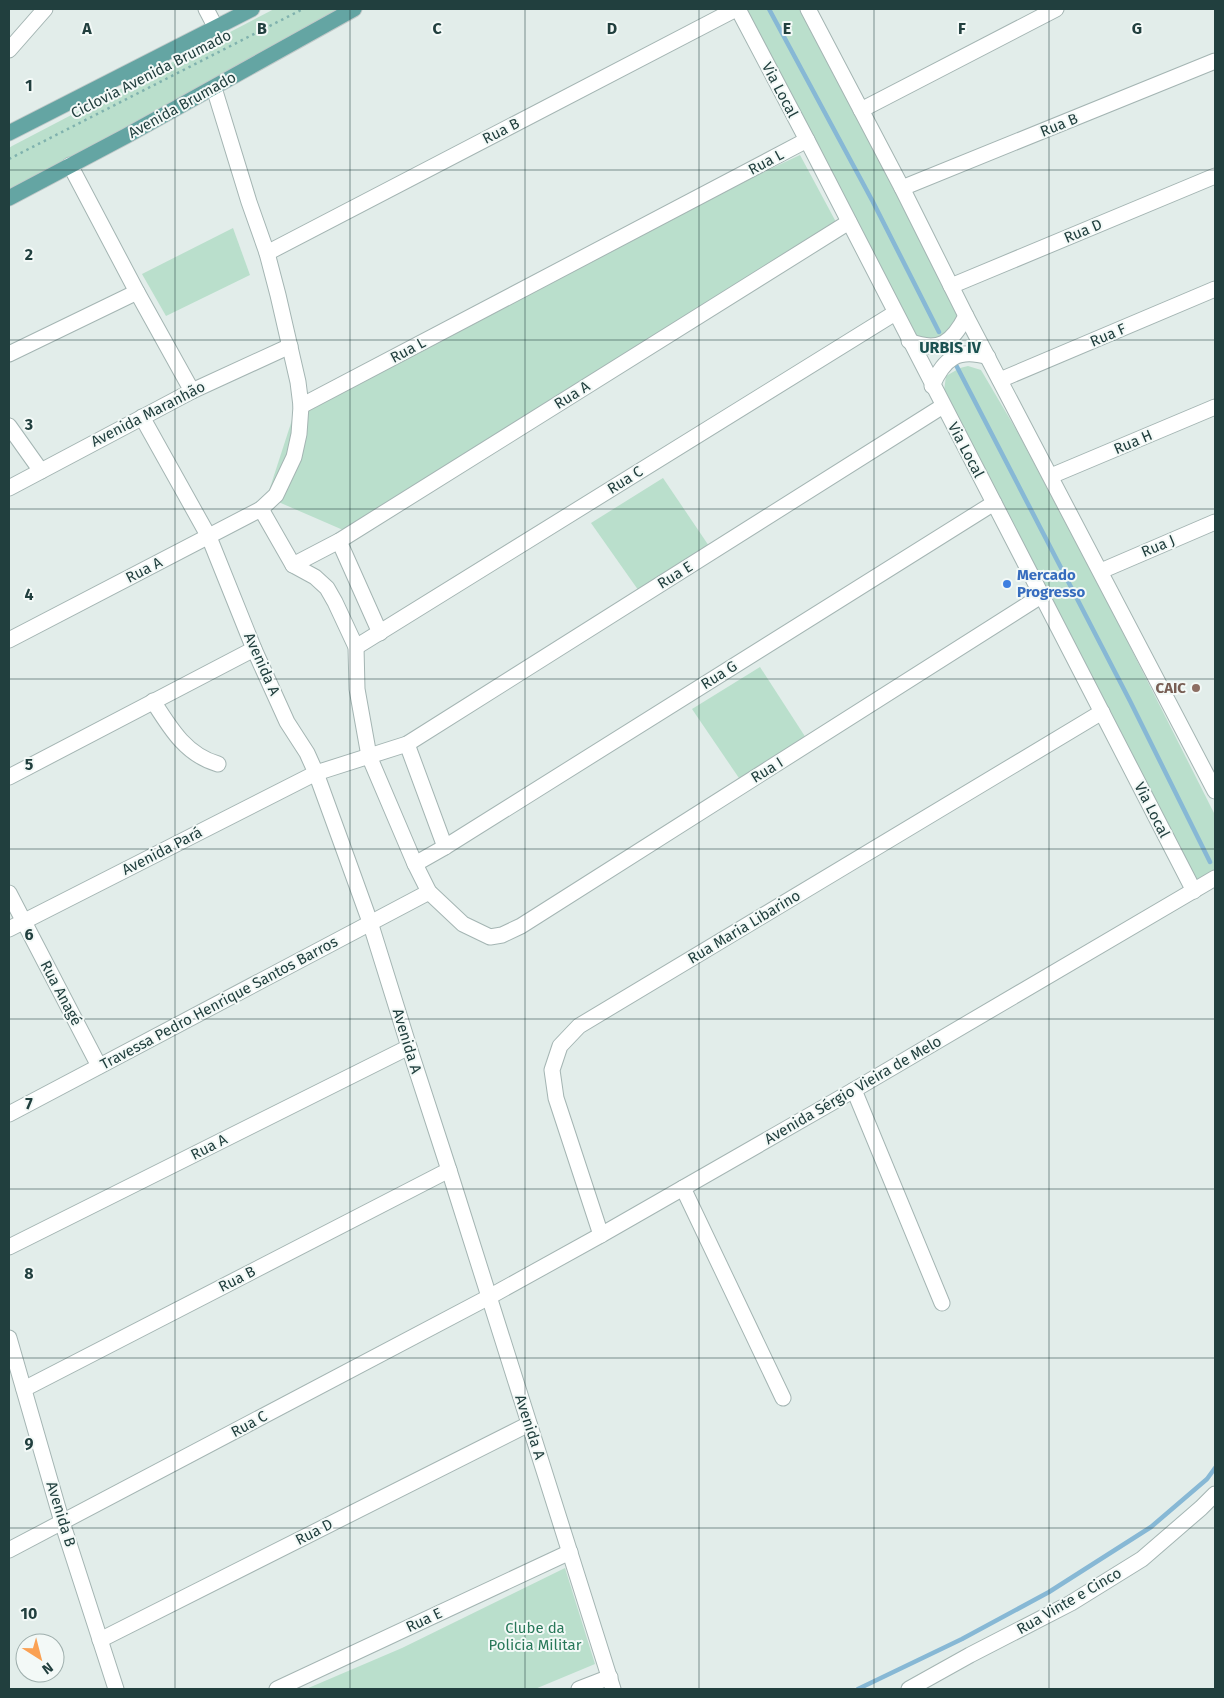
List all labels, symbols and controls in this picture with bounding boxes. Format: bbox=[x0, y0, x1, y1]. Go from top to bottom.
text: B bbox=[257, 19, 267, 38]
text: C bbox=[432, 19, 442, 38]
text: D bbox=[607, 19, 617, 38]
text: E bbox=[783, 19, 791, 38]
text: F bbox=[958, 19, 966, 38]
text: G bbox=[1132, 19, 1142, 38]
street label: Ciclovia Avenida Brumado bbox=[68, 26, 234, 122]
street label: Via Local bbox=[758, 59, 802, 121]
street label: Avenida Brumado bbox=[125, 68, 239, 142]
text: 1 bbox=[25, 76, 33, 95]
street label: Rua B bbox=[1038, 109, 1080, 141]
street label: Rua B bbox=[480, 114, 522, 148]
street label: Rua L bbox=[745, 145, 787, 179]
street label: Rua D bbox=[1061, 215, 1105, 247]
text: 2 bbox=[25, 245, 33, 264]
street label: Rua F bbox=[1087, 319, 1129, 351]
street label: Rua L bbox=[387, 333, 429, 367]
district label: URBIS IV bbox=[919, 338, 982, 357]
street label: Avenida Maranhão bbox=[88, 377, 208, 451]
street label: Rua A bbox=[551, 377, 593, 413]
text: 3 bbox=[24, 415, 33, 434]
street label: Via Local bbox=[944, 419, 988, 481]
street label: Rua H bbox=[1111, 426, 1155, 458]
street label: Rua C bbox=[604, 462, 647, 498]
street label: Rua J bbox=[1139, 531, 1177, 561]
street label: Rua A bbox=[123, 553, 166, 587]
street label: Rua E bbox=[654, 557, 696, 593]
place label: Mercado Progresso bbox=[1017, 566, 1086, 601]
marker: Mercado Progresso bbox=[1001, 578, 1013, 590]
text: 4 bbox=[24, 585, 34, 604]
street label: Avenida A bbox=[240, 630, 284, 699]
street label: Rua G bbox=[698, 657, 740, 693]
place label: CAIC bbox=[1156, 679, 1186, 697]
marker: CAIC bbox=[1190, 682, 1202, 694]
street label: Rua I bbox=[748, 753, 786, 787]
text: 5 bbox=[25, 755, 34, 774]
street label: Via Local bbox=[1130, 779, 1174, 841]
street label: Avenida Pará bbox=[119, 823, 205, 879]
street label: Rua Maria Libarino bbox=[684, 886, 804, 968]
text: 6 bbox=[24, 925, 34, 944]
street label: Travessa Pedro Henrique Santos Barros bbox=[97, 932, 341, 1074]
street label: Rua Anagé bbox=[36, 957, 86, 1029]
street label: Avenida A bbox=[389, 1006, 425, 1076]
street label: Avenida Sérgio Vieira de Melo bbox=[761, 1032, 945, 1148]
text: 7 bbox=[25, 1094, 33, 1113]
street label: Rua A bbox=[188, 1130, 231, 1164]
street label: Rua B bbox=[216, 1262, 258, 1296]
text: 8 bbox=[24, 1264, 34, 1283]
street label: Avenida A bbox=[511, 1392, 549, 1462]
street label: Rua C bbox=[228, 1407, 271, 1441]
text: 9 bbox=[25, 1434, 34, 1453]
street label: Avenida B bbox=[43, 1479, 79, 1549]
street label: Rua D bbox=[292, 1515, 336, 1549]
street label: Rua Vinte e Cinco bbox=[1013, 1564, 1125, 1638]
text: 10 bbox=[21, 1604, 37, 1623]
street label: Rua E bbox=[403, 1604, 445, 1636]
park label: Clube da Policia Militar bbox=[489, 1619, 582, 1654]
north arrow bbox=[15, 1633, 65, 1683]
text: N bbox=[39, 1659, 56, 1678]

